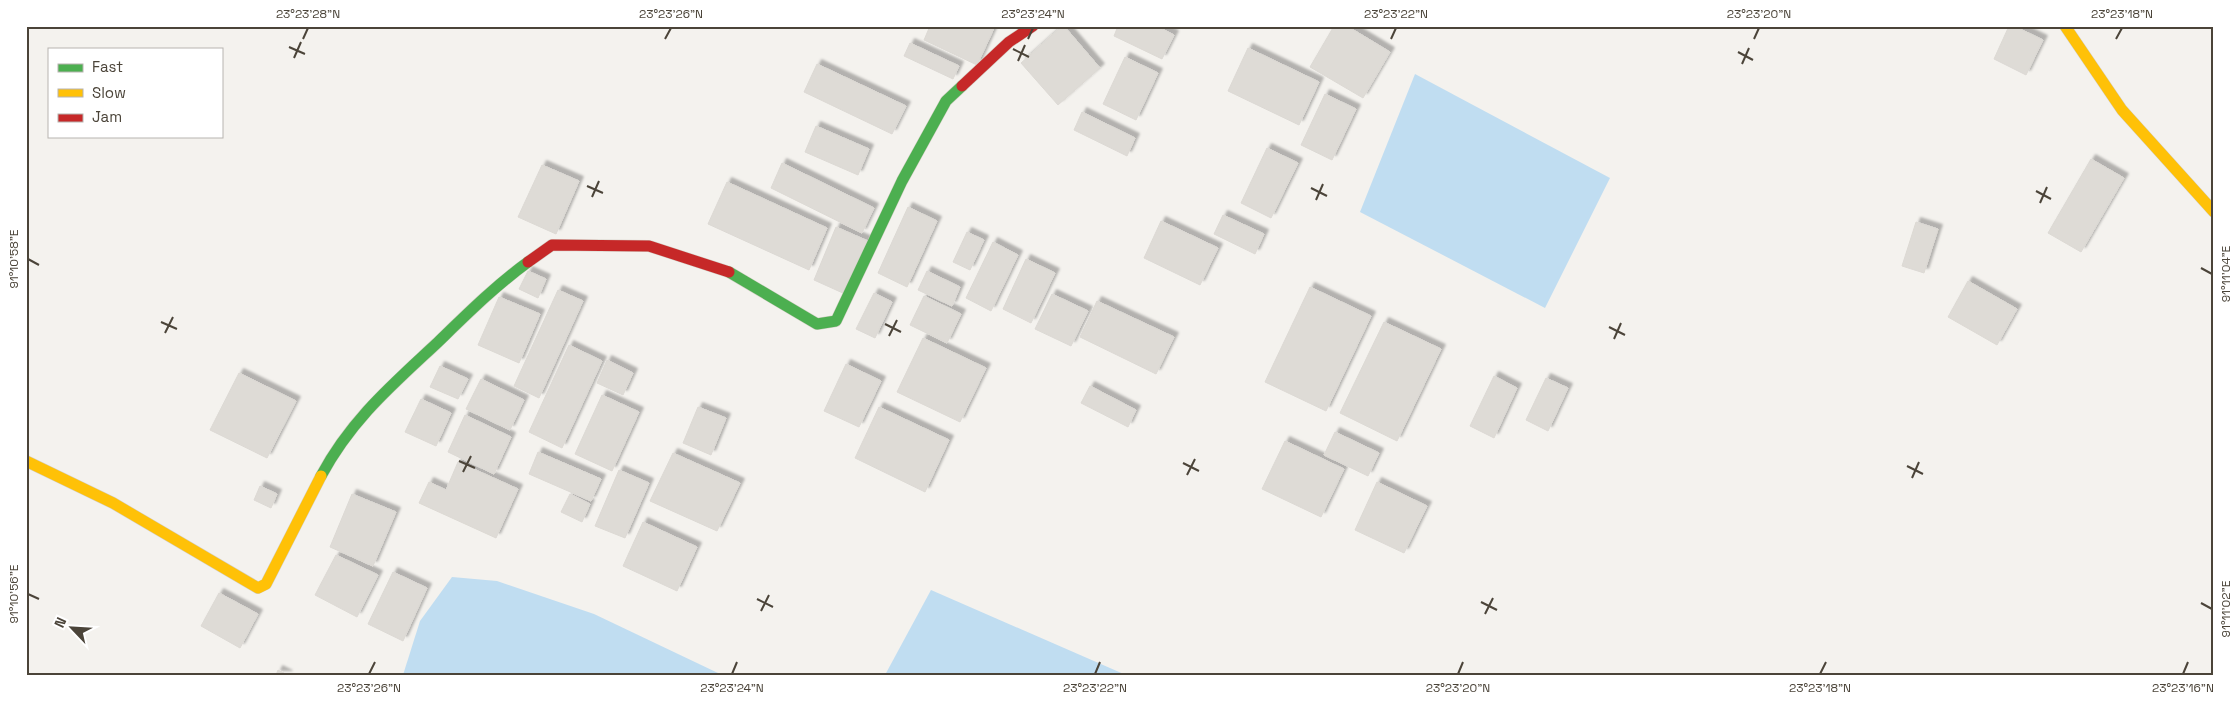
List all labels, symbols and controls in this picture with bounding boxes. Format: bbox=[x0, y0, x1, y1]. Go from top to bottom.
text: 23°23'28"N bbox=[276, 6, 340, 22]
text: 23°23'26"N bbox=[639, 6, 703, 22]
text: 23°23'24"N bbox=[1001, 6, 1065, 22]
text: 23°23'22"N bbox=[1364, 6, 1428, 22]
text: 23°23'20"N bbox=[1727, 6, 1791, 22]
text: 23°23'18"N bbox=[2091, 6, 2153, 22]
legend bbox=[48, 48, 222, 138]
text: Fast bbox=[92, 57, 123, 76]
text: Slow bbox=[92, 83, 126, 102]
text: Jam bbox=[92, 107, 122, 126]
text: 91°10'58"E bbox=[6, 229, 22, 289]
text: 91°11'04"E bbox=[2218, 245, 2234, 302]
text: 91°10'56"E bbox=[6, 564, 22, 624]
text: 91°11'02"E bbox=[2218, 580, 2234, 637]
north arrow bbox=[48, 604, 98, 654]
text: N bbox=[50, 614, 70, 631]
text: 23°23'26"N bbox=[337, 680, 401, 696]
text: 23°23'24"N bbox=[700, 680, 764, 696]
text: 23°23'22"N bbox=[1063, 680, 1127, 696]
text: 23°23'20"N bbox=[1426, 680, 1490, 696]
text: 23°23'18"N bbox=[1789, 680, 1851, 696]
text: 23°23'16"N bbox=[2152, 680, 2214, 696]

